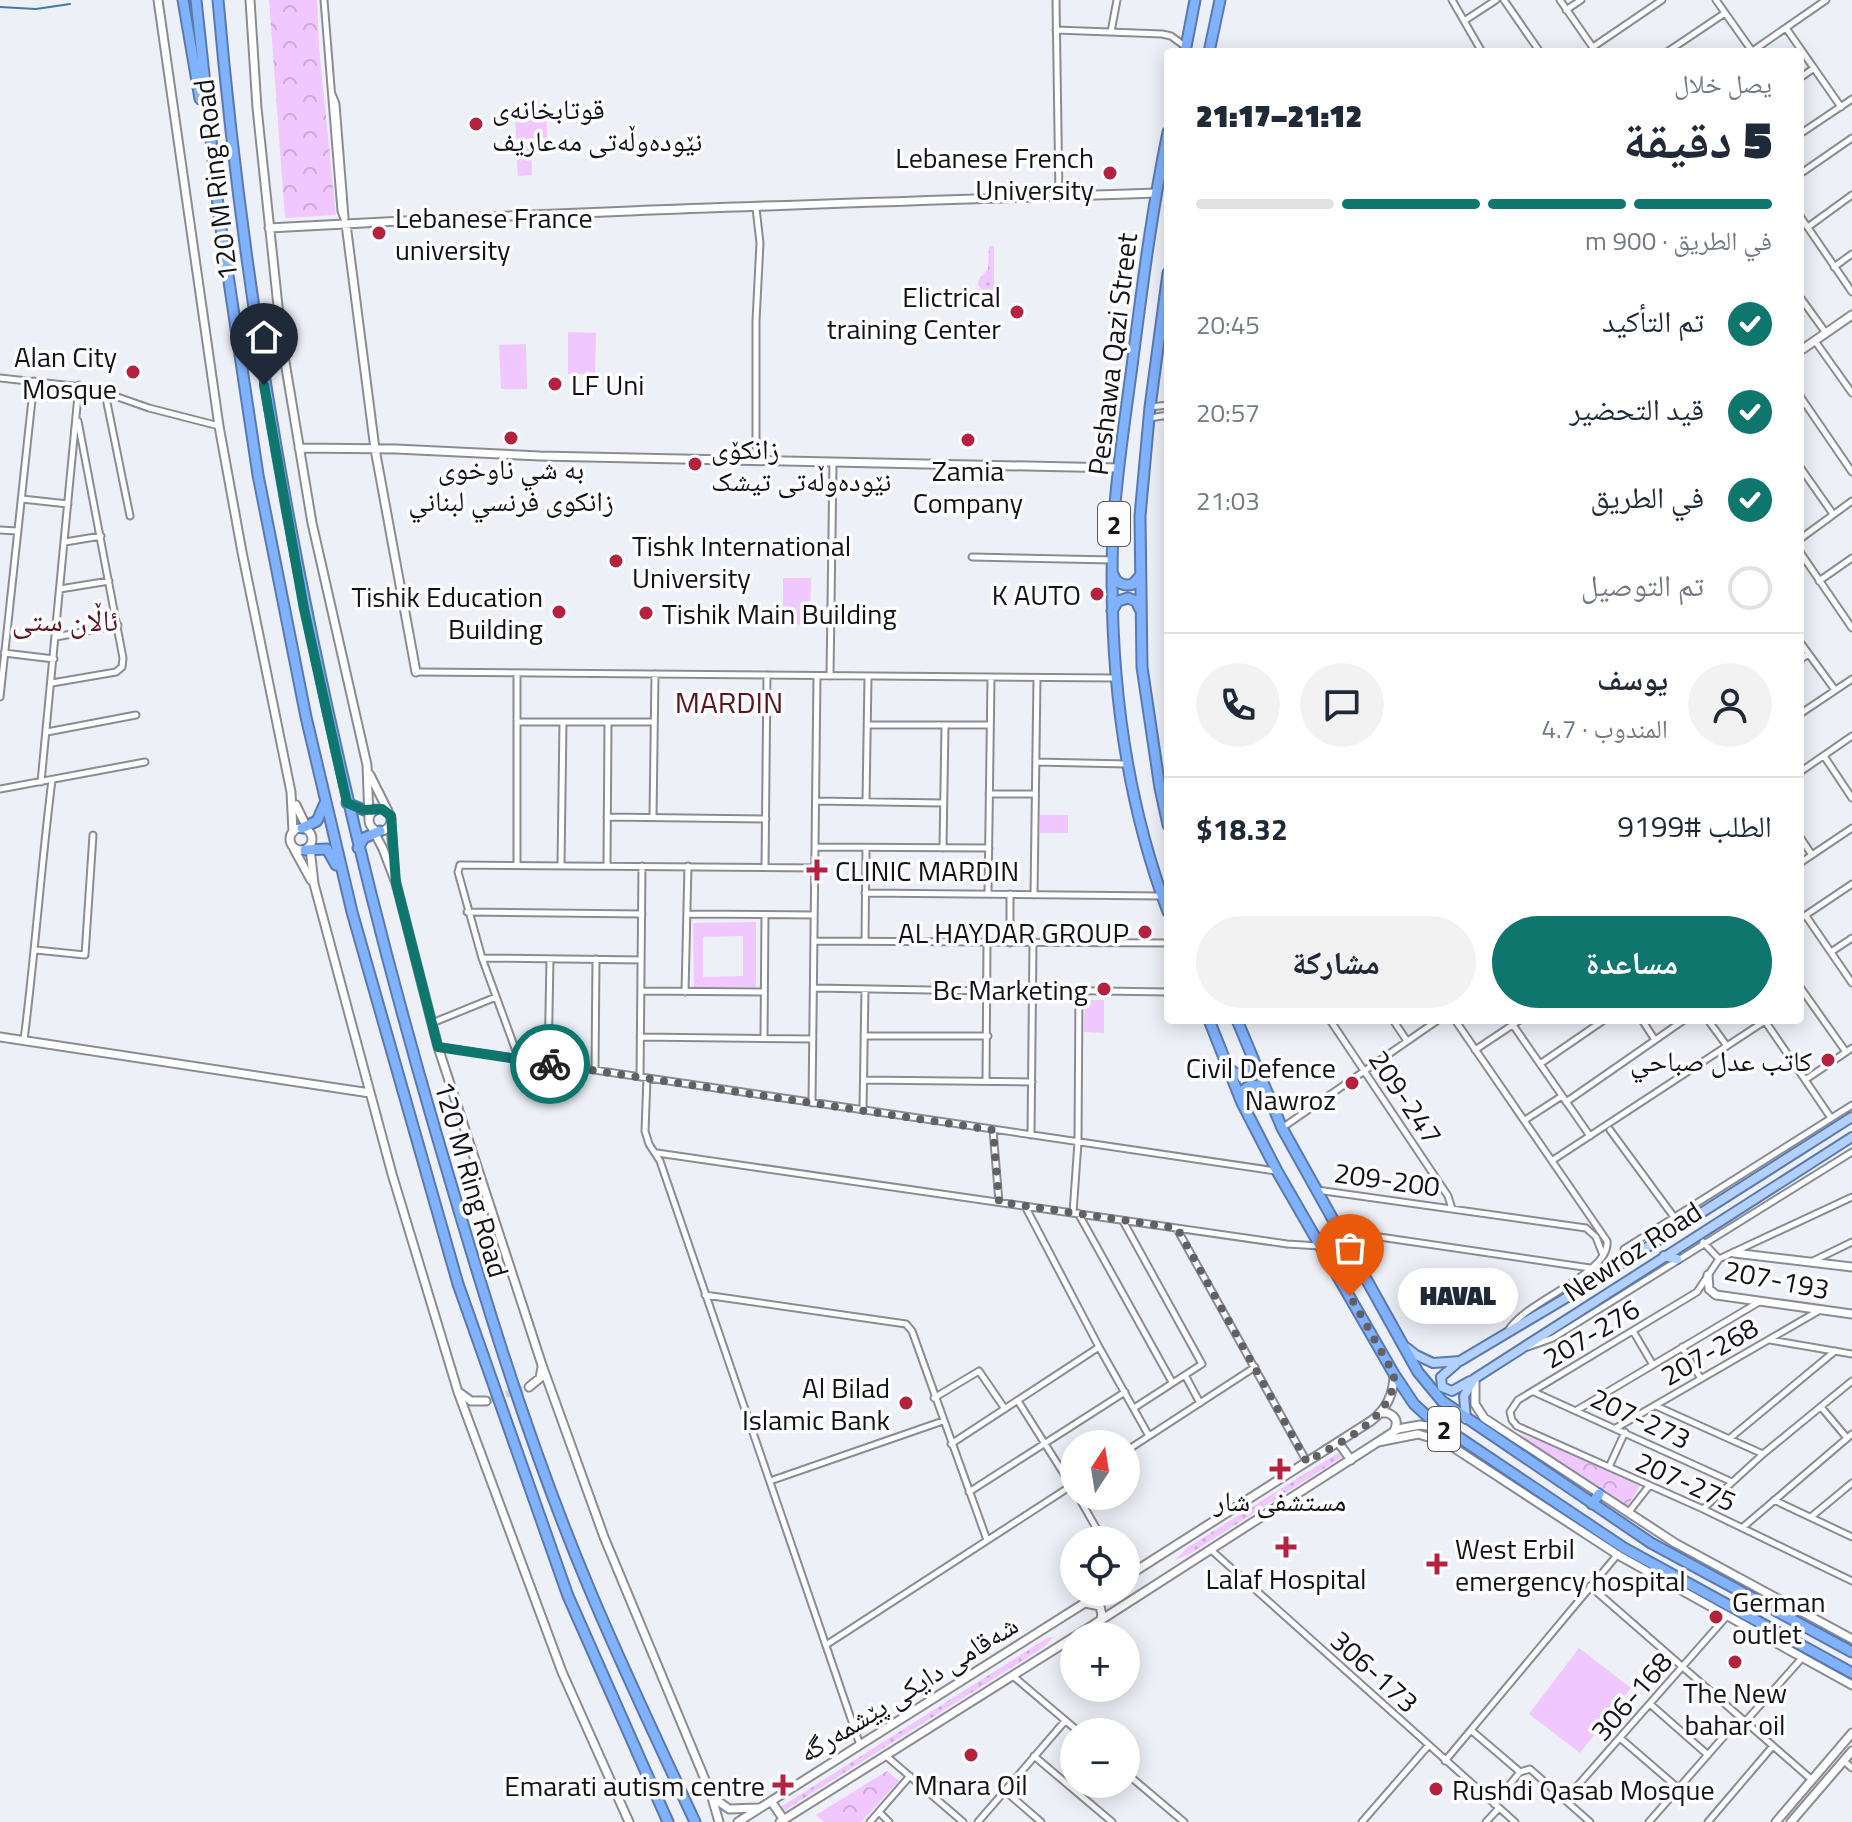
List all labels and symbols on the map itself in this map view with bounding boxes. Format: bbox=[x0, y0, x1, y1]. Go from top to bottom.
street label: 120 M Ring Road bbox=[181, 77, 249, 283]
place label: قوتابخانەی نێودەوڵەتی مەعاریف bbox=[492, 87, 703, 162]
marker: قوتابخانەی نێودەوڵەتی مەعاریف bbox=[467, 115, 485, 133]
place label: Lebanese French University bbox=[895, 136, 1094, 211]
marker: Lebanese French University bbox=[1101, 164, 1119, 182]
place label: Lebanese France university bbox=[395, 196, 593, 271]
marker: Lebanese France university bbox=[370, 224, 388, 242]
street label: Peshawa Qazi Street bbox=[1076, 230, 1148, 478]
place label: Elictrical training Center bbox=[827, 275, 1001, 350]
pin bbox=[230, 303, 298, 385]
marker: Elictrical training Center bbox=[1008, 303, 1026, 321]
place label: Alan City Mosque bbox=[14, 335, 117, 410]
marker: Alan City Mosque bbox=[124, 363, 142, 381]
place label: LF Uni bbox=[571, 363, 645, 406]
marker: LF Uni bbox=[546, 375, 564, 393]
place label: زانکۆی نێودەوڵەتی تیشک bbox=[711, 427, 892, 502]
marker: به شي ناوخوى زانكوى فرنسي لبناني bbox=[502, 429, 520, 447]
marker: Zamia Company bbox=[959, 431, 977, 449]
place label: به شي ناوخوى زانكوى فرنسي لبناني bbox=[408, 447, 614, 524]
place label: Zamia Company bbox=[913, 449, 1023, 524]
marker: زانکۆی نێودەوڵەتی تیشک bbox=[686, 455, 704, 473]
road number: 2 bbox=[1098, 502, 1130, 546]
place label: Tishk International University bbox=[632, 524, 851, 599]
marker: Tishk International University bbox=[607, 552, 625, 570]
place label: K AUTO bbox=[992, 573, 1081, 616]
place label: Tishik Education Building bbox=[351, 575, 543, 650]
marker: K AUTO bbox=[1088, 585, 1106, 603]
place label: Tishik Main Building bbox=[662, 592, 897, 635]
district label: ئاڵان ستی bbox=[12, 597, 118, 643]
marker: Tishik Education Building bbox=[550, 603, 568, 621]
marker: Tishik Main Building bbox=[637, 604, 655, 622]
district label: MARDIN bbox=[675, 679, 783, 725]
place label: CLINIC MARDIN bbox=[835, 849, 1019, 892]
marker: CLINIC MARDIN bbox=[806, 859, 828, 881]
place label: AL HAYDAR GROUP bbox=[898, 911, 1129, 954]
marker: AL HAYDAR GROUP bbox=[1136, 923, 1154, 941]
place label: Bc Marketing bbox=[933, 968, 1088, 1011]
marker: Bc Marketing bbox=[1095, 980, 1113, 998]
courier bbox=[510, 1024, 590, 1104]
place label: كاتب عدل صباحي bbox=[1630, 1039, 1812, 1084]
street label: 209-247 bbox=[1358, 1041, 1454, 1153]
place label: Civil Defence Nawroz bbox=[1186, 1046, 1336, 1121]
marker: كاتب عدل صباحي bbox=[1819, 1051, 1837, 1069]
marker: Civil Defence Nawroz bbox=[1343, 1074, 1361, 1092]
street label: 120 M Ring Road bbox=[423, 1076, 521, 1282]
street label: 209-200 bbox=[1331, 1150, 1443, 1208]
street label: Newroz Road bbox=[1554, 1190, 1710, 1312]
pin bbox=[1316, 1214, 1384, 1296]
street label: 207-193 bbox=[1721, 1248, 1833, 1310]
callout: HAVAL bbox=[1398, 1268, 1518, 1324]
street label: 207-276 bbox=[1534, 1287, 1648, 1379]
street label: 207-268 bbox=[1652, 1306, 1766, 1396]
place label: Al Bilad Islamic Bank bbox=[742, 1366, 890, 1441]
street label: 207-273 bbox=[1584, 1376, 1698, 1460]
marker: Al Bilad Islamic Bank bbox=[897, 1394, 915, 1412]
road number: 2 bbox=[1428, 1407, 1460, 1451]
north arrow bbox=[1060, 1430, 1140, 1510]
street label: 207-275 bbox=[1629, 1440, 1743, 1522]
marker: مستشفى شار bbox=[1269, 1458, 1291, 1480]
place label: مستشفى شار bbox=[1213, 1479, 1346, 1522]
place label: West Erbil emergency hospital bbox=[1455, 1527, 1686, 1602]
marker: Lalaf Hospital bbox=[1275, 1536, 1297, 1558]
marker: West Erbil emergency hospital bbox=[1426, 1553, 1448, 1575]
place label: Lalaf Hospital bbox=[1205, 1557, 1367, 1600]
place label: German outlet bbox=[1732, 1580, 1826, 1655]
street label: شەقامی دایکی پێشمەرگە bbox=[790, 1603, 1026, 1773]
marker: German outlet bbox=[1707, 1608, 1725, 1626]
street label: 306-173 bbox=[1321, 1619, 1429, 1723]
street label: 306-168 bbox=[1580, 1642, 1682, 1750]
marker: The New bahar oil bbox=[1726, 1653, 1744, 1671]
place label: The New bahar oil bbox=[1683, 1671, 1787, 1746]
marker: Mnara Oil bbox=[962, 1746, 980, 1764]
place label: Mnara Oil bbox=[914, 1763, 1028, 1806]
place label: Emarati autism centre bbox=[504, 1764, 765, 1807]
place label: Rushdi Qasab Mosque bbox=[1452, 1768, 1715, 1811]
marker: Emarati autism centre bbox=[772, 1774, 794, 1796]
marker: Rushdi Qasab Mosque bbox=[1427, 1780, 1445, 1798]

